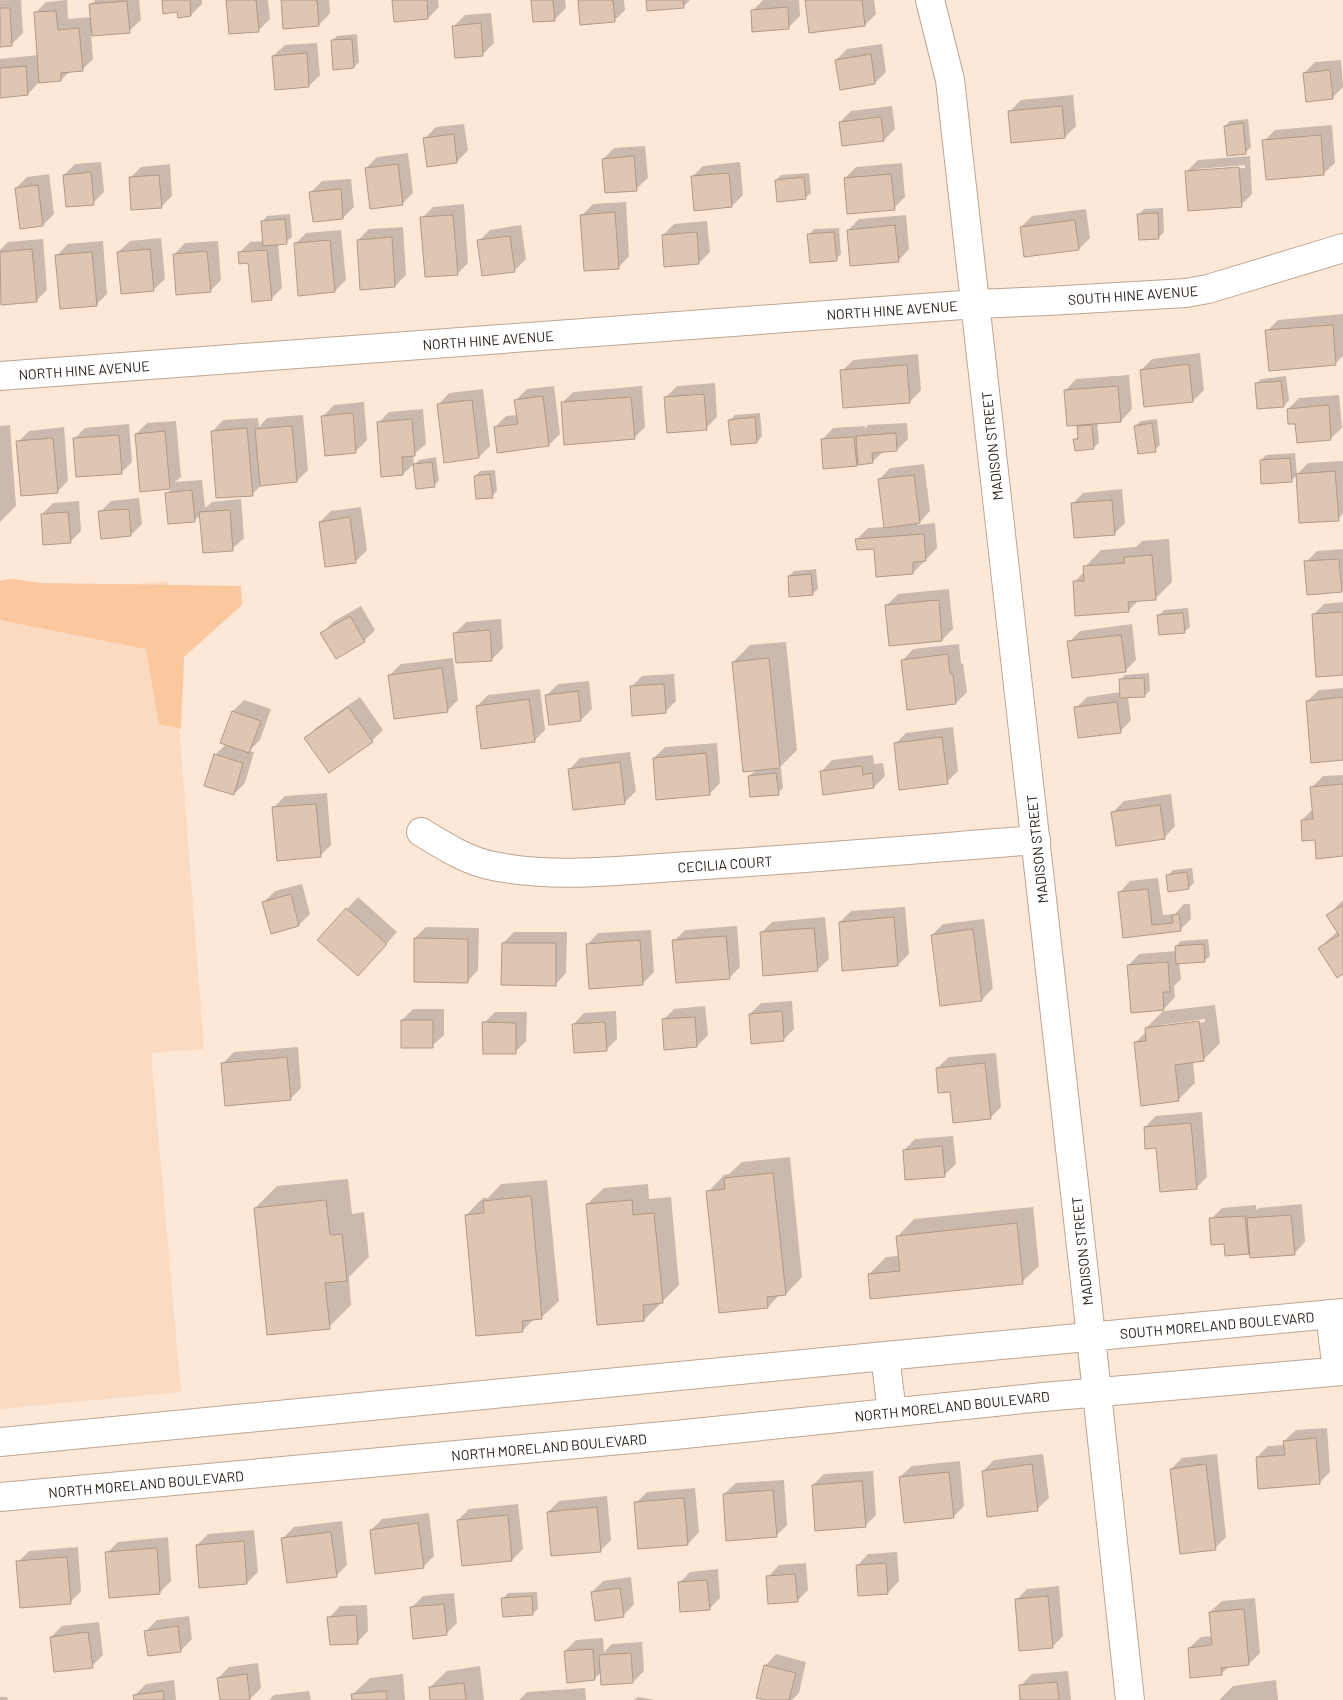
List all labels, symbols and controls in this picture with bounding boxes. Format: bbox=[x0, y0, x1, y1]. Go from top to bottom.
street label: SOUTH HINE AVENUE bbox=[1067, 282, 1199, 308]
street label: NORTH HINE AVENUE bbox=[826, 297, 958, 323]
street label: NORTH HINE AVENUE bbox=[422, 327, 554, 353]
street label: NORTH HINE AVENUE bbox=[18, 357, 150, 383]
street label: MADISON STREET bbox=[978, 391, 1006, 501]
street label: MADISON STREET bbox=[1023, 794, 1051, 904]
street label: CECILIA COURT bbox=[677, 852, 773, 876]
street label: MADISON STREET bbox=[1068, 1196, 1096, 1306]
street label: SOUTH MORELAND BOULEVARD bbox=[1119, 1308, 1315, 1342]
street label: NORTH MORELAND BOULEVARD bbox=[854, 1387, 1050, 1425]
street label: NORTH MORELAND BOULEVARD bbox=[451, 1430, 647, 1464]
street label: NORTH MORELAND BOULEVARD bbox=[48, 1467, 244, 1501]

